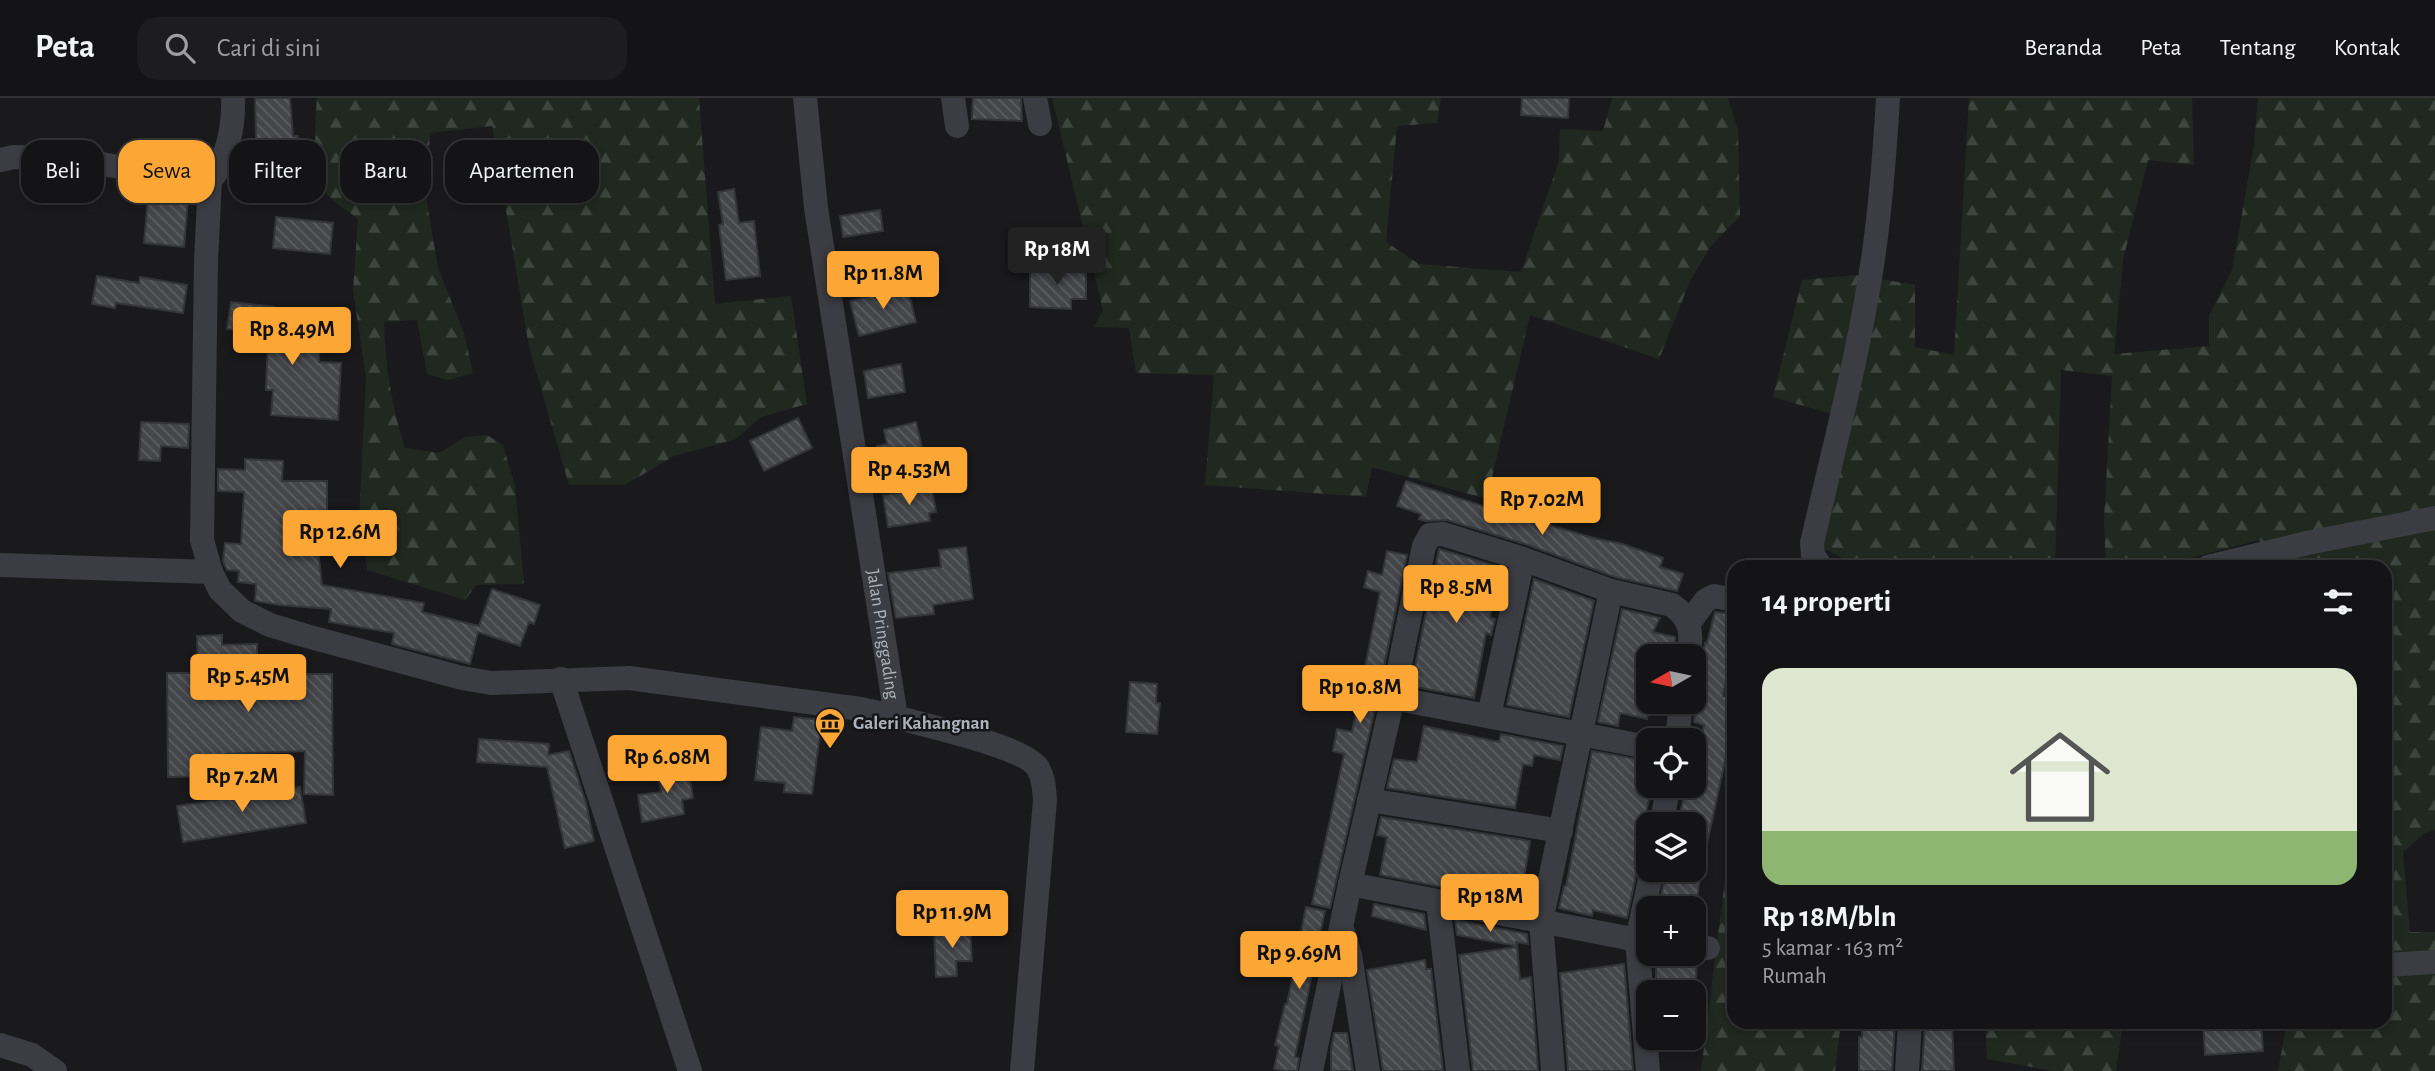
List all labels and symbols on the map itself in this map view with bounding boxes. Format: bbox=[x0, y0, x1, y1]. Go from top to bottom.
pin: Rp 18M bbox=[1000, 228, 1114, 287]
pin: Rp 11.8M bbox=[811, 252, 955, 311]
pin: Rp 8.49M bbox=[220, 308, 364, 367]
pin: Rp 4.53M bbox=[837, 448, 981, 507]
pin: Rp 7.02M bbox=[1470, 478, 1614, 537]
pin: Rp 12.6M bbox=[268, 510, 412, 570]
pin: Rp 8.5M bbox=[1391, 566, 1521, 625]
street label: Jalan Pringgading bbox=[863, 568, 903, 701]
north arrow bbox=[1636, 644, 1706, 714]
pin: Rp 5.45M bbox=[176, 654, 320, 714]
pin: Rp 10.8M bbox=[1288, 666, 1432, 725]
museum icon: Galeri Kahangnan bbox=[813, 706, 847, 750]
place label: Galeri Kahangnan bbox=[853, 714, 990, 733]
pin: Rp 6.08M bbox=[595, 736, 739, 795]
pin: Rp 7.2M bbox=[177, 754, 307, 814]
pin: Rp 18M bbox=[1433, 874, 1547, 934]
pin: Rp 11.9M bbox=[880, 890, 1024, 950]
pin: Rp 9.69M bbox=[1227, 932, 1371, 991]

